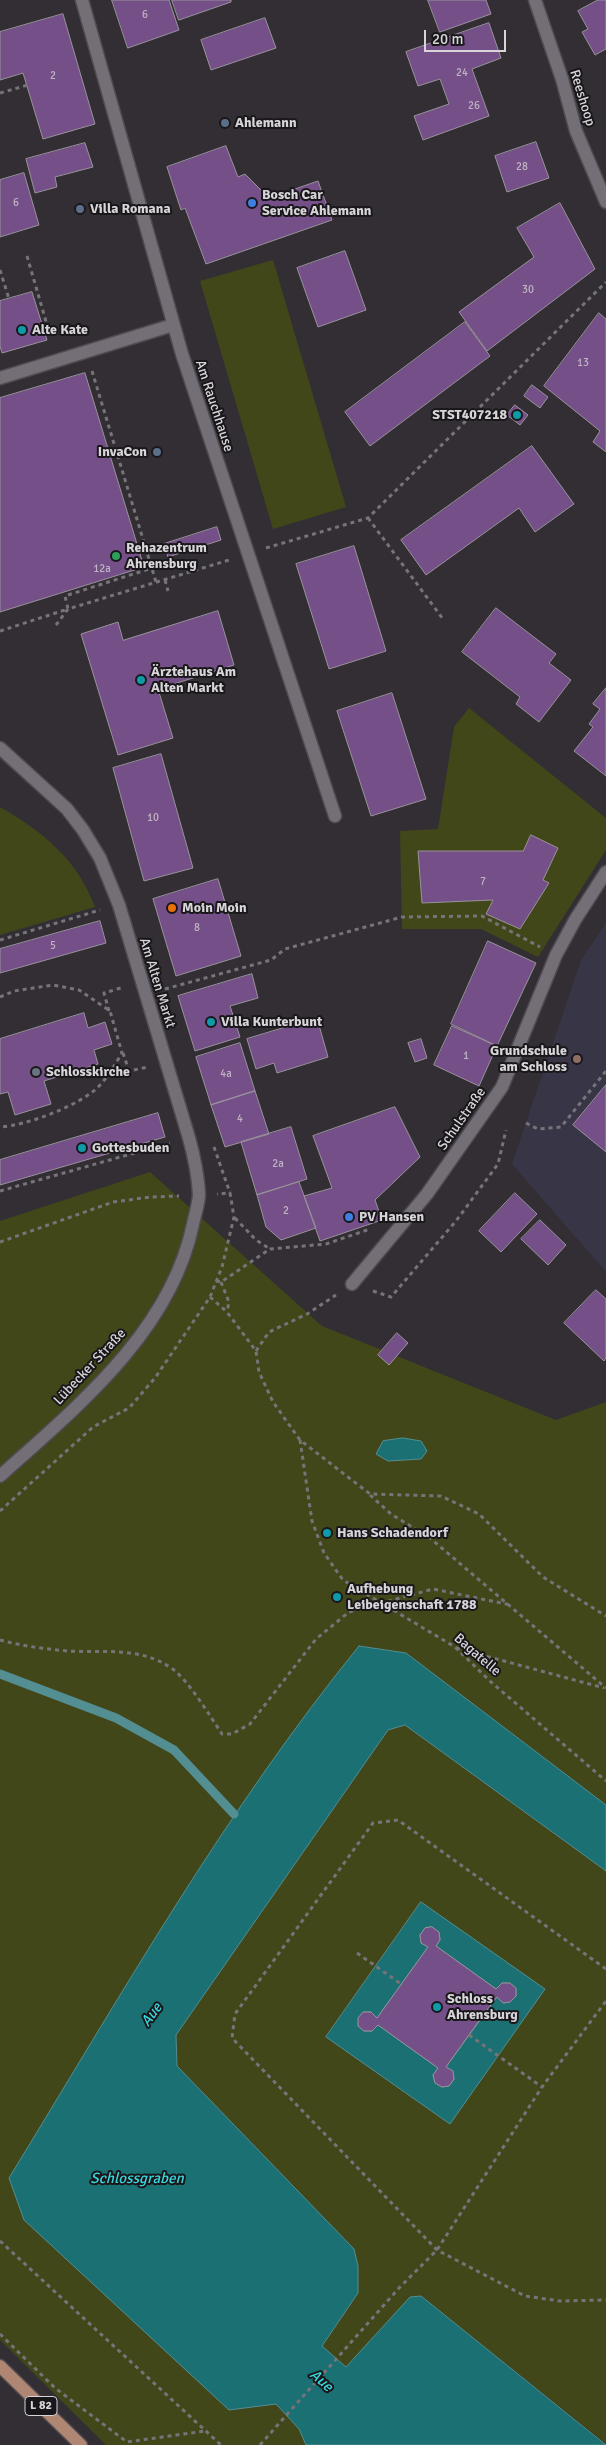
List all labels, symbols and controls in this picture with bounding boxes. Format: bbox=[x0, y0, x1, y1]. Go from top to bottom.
house number: 6 bbox=[142, 8, 148, 22]
scale bar bbox=[426, 20, 508, 52]
text: 20 m bbox=[432, 30, 463, 48]
house number: 24 bbox=[456, 66, 468, 80]
street label: Reeshoop bbox=[565, 68, 599, 128]
house number: 2 bbox=[50, 69, 56, 83]
house number: 26 bbox=[468, 99, 480, 113]
place label: Ahlemann bbox=[235, 115, 297, 131]
marker: Ahlemann bbox=[219, 117, 231, 129]
house number: 28 bbox=[516, 160, 528, 174]
place label: Bosch Car Service Ahlemann bbox=[262, 187, 372, 220]
house number: 6 bbox=[13, 196, 19, 210]
marker: Bosch Car Service Ahlemann bbox=[246, 197, 258, 209]
place label: Villa Romana bbox=[90, 201, 171, 217]
marker: Villa Romana bbox=[74, 203, 86, 215]
house number: 30 bbox=[522, 283, 534, 297]
place label: Alte Kate bbox=[32, 322, 88, 338]
marker: Alte Kate bbox=[16, 324, 28, 336]
house number: 13 bbox=[577, 356, 589, 370]
street label: Am Rauchhause bbox=[191, 358, 237, 454]
place label: STST407218 bbox=[432, 407, 507, 423]
marker: STST407218 bbox=[511, 409, 523, 421]
place label: InvaCon bbox=[98, 444, 147, 460]
marker: InvaCon bbox=[151, 446, 163, 458]
place label: Rehazentrum Ahrensburg bbox=[126, 540, 207, 572]
marker: Rehazentrum Ahrensburg bbox=[110, 550, 122, 562]
house number: 12a bbox=[93, 562, 111, 576]
place label: Ärztehaus Am Alten Markt bbox=[151, 664, 236, 696]
marker: Ärztehaus Am Alten Markt bbox=[135, 674, 147, 686]
house number: 10 bbox=[147, 811, 159, 825]
house number: 7 bbox=[480, 875, 486, 889]
place label: Moin Moin bbox=[182, 900, 247, 916]
marker: Moin Moin bbox=[166, 902, 178, 914]
house number: 8 bbox=[194, 921, 200, 935]
street label: Am Alten Markt bbox=[135, 936, 179, 1030]
house number: 5 bbox=[50, 939, 56, 953]
place label: Villa Kunterbunt bbox=[221, 1014, 322, 1030]
marker: Villa Kunterbunt bbox=[205, 1016, 217, 1028]
place label: Grundschule am Schloss bbox=[490, 1043, 567, 1076]
house number: 1 bbox=[463, 1049, 469, 1063]
marker: Grundschule am Schloss bbox=[571, 1053, 583, 1065]
place label: Schlosskirche bbox=[46, 1064, 130, 1080]
marker: Schlosskirche bbox=[30, 1066, 42, 1078]
house number: 4a bbox=[220, 1067, 232, 1081]
street label: Schulstraße bbox=[434, 1084, 490, 1154]
house number: 4 bbox=[237, 1112, 243, 1126]
place label: Gottesbuden bbox=[92, 1140, 169, 1156]
marker: Gottesbuden bbox=[76, 1142, 88, 1154]
house number: 2a bbox=[272, 1157, 284, 1171]
house number: 2 bbox=[283, 1204, 289, 1218]
place label: PV Hansen bbox=[359, 1209, 424, 1225]
marker: PV Hansen bbox=[343, 1211, 355, 1223]
street label: Lübecker Straße bbox=[50, 1325, 130, 1409]
place label: Hans Schadendorf bbox=[337, 1525, 448, 1541]
marker: Hans Schadendorf bbox=[321, 1527, 333, 1539]
place label: Aufhebung Leibeigenschaft 1788 bbox=[347, 1581, 477, 1614]
marker: Aufhebung Leibeigenschaft 1788 bbox=[331, 1591, 343, 1603]
street label: Bagatelle bbox=[450, 1630, 504, 1680]
place label: Schloss Ahrensburg bbox=[447, 1991, 518, 2024]
water label: Aue bbox=[137, 2000, 167, 2030]
marker: Schloss Ahrensburg bbox=[431, 2001, 443, 2013]
water label: Schlossgraben bbox=[90, 2170, 184, 2188]
water label: Aue bbox=[306, 2366, 336, 2396]
road number: L 82 bbox=[25, 2396, 57, 2416]

